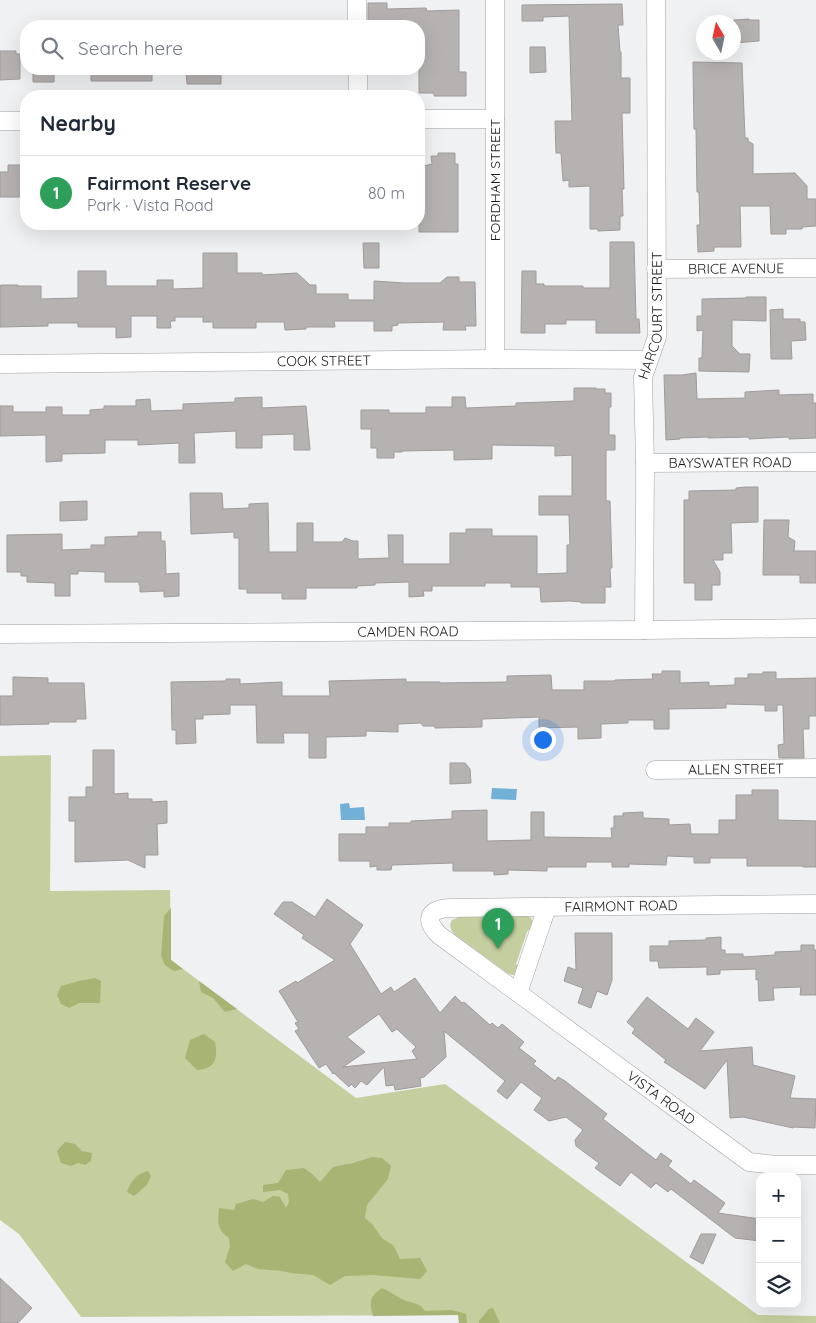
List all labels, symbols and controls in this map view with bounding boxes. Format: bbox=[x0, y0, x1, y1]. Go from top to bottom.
north arrow bbox=[696, 15, 741, 60]
search box bbox=[20, 20, 425, 75]
icon: search bbox=[38, 34, 66, 62]
text: Search here bbox=[78, 36, 183, 60]
text: Nearby bbox=[40, 110, 116, 136]
street label: FORDHAM STREET bbox=[486, 119, 504, 241]
text: Fairmont Reserve bbox=[87, 171, 251, 195]
text: 1 bbox=[53, 183, 59, 203]
text: 80 m bbox=[368, 183, 405, 203]
text: Park · Vista Road bbox=[87, 195, 213, 215]
street label: HARCOURT STREET bbox=[634, 251, 667, 382]
street label: BRICE AVENUE bbox=[688, 259, 784, 278]
street label: COOK STREET bbox=[277, 351, 371, 370]
street label: BAYSWATER ROAD bbox=[668, 453, 792, 472]
street label: CAMDEN ROAD bbox=[357, 622, 459, 641]
your location bbox=[530, 727, 556, 753]
street label: ALLEN STREET bbox=[688, 759, 784, 779]
street label: FAIRMONT ROAD bbox=[564, 896, 678, 916]
pin: 1 bbox=[482, 908, 514, 949]
street label: VISTA ROAD bbox=[623, 1067, 699, 1129]
map controls bbox=[756, 1173, 801, 1308]
button: + bbox=[756, 1173, 801, 1218]
button: − bbox=[756, 1218, 801, 1263]
button: layers bbox=[756, 1263, 801, 1308]

